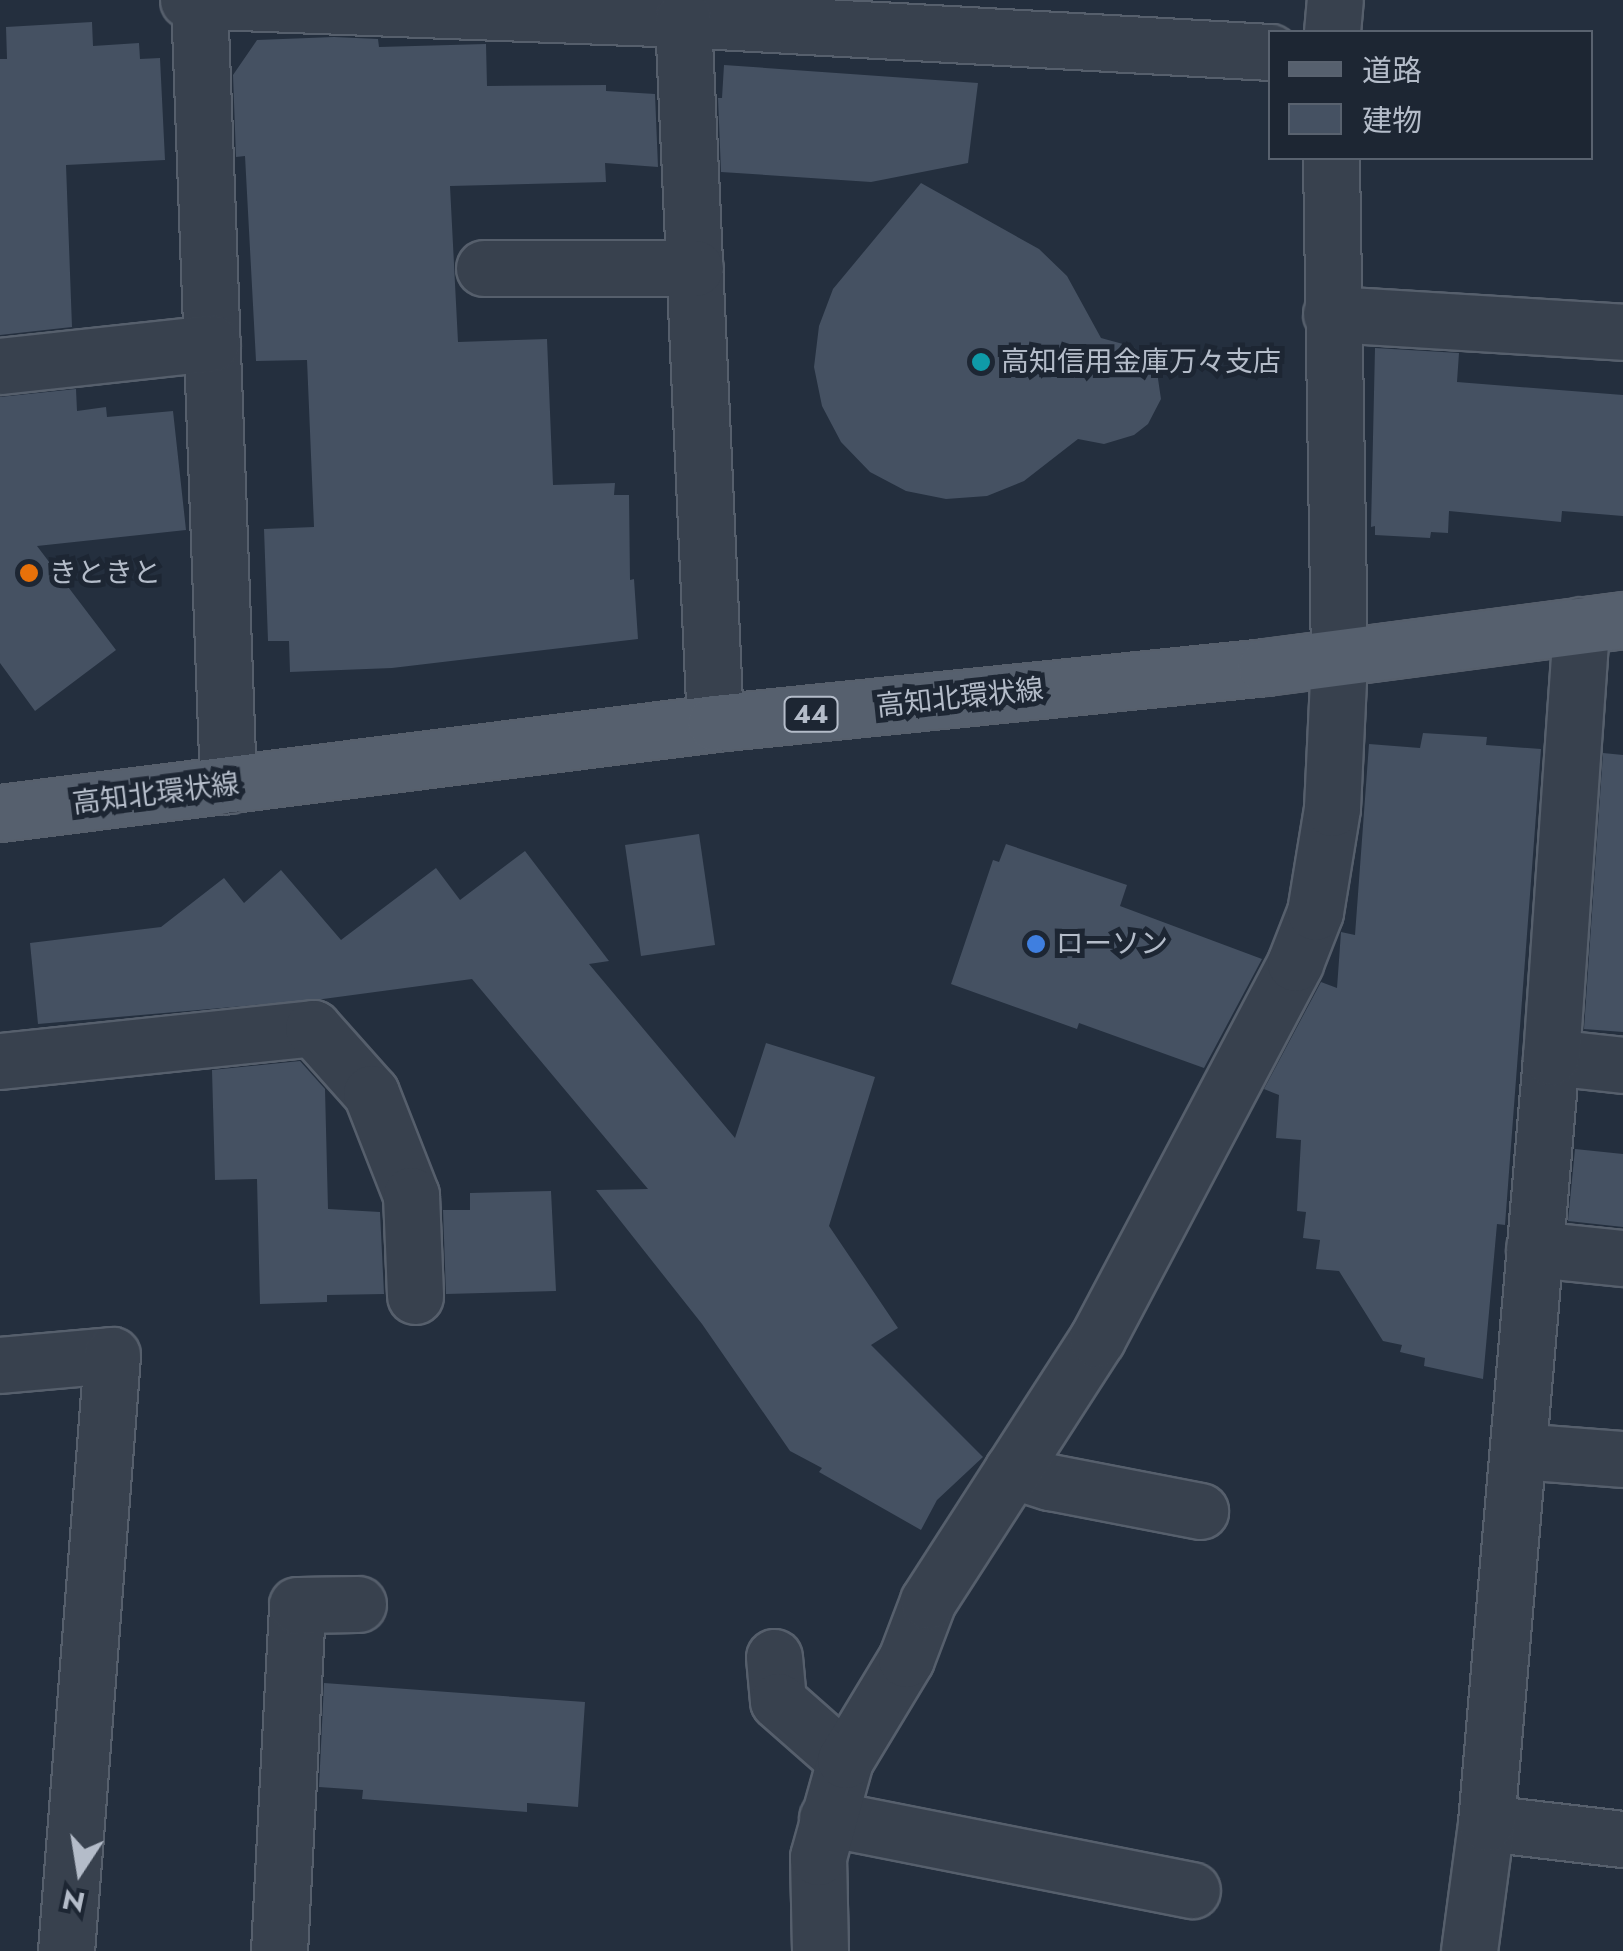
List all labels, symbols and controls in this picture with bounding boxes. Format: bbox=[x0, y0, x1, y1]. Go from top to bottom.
legend bbox=[1268, 30, 1593, 160]
text: 道路 bbox=[1362, 49, 1422, 92]
text: 建物 bbox=[1362, 99, 1422, 142]
place label: 高知信用金庫万々支店 bbox=[1001, 345, 1281, 379]
marker: 高知信用金庫万々支店 bbox=[970, 351, 992, 373]
place label: きときと bbox=[49, 556, 161, 590]
marker: きときと bbox=[18, 562, 40, 584]
street label: 高知北環状線 bbox=[875, 673, 1045, 723]
road number: 44 bbox=[784, 694, 838, 734]
street label: 高知北環状線 bbox=[71, 767, 241, 821]
place label: ローソン bbox=[1056, 927, 1168, 961]
marker: ローソン bbox=[1025, 933, 1047, 955]
north arrow bbox=[30, 1821, 130, 1921]
text: N bbox=[59, 1878, 89, 1923]

